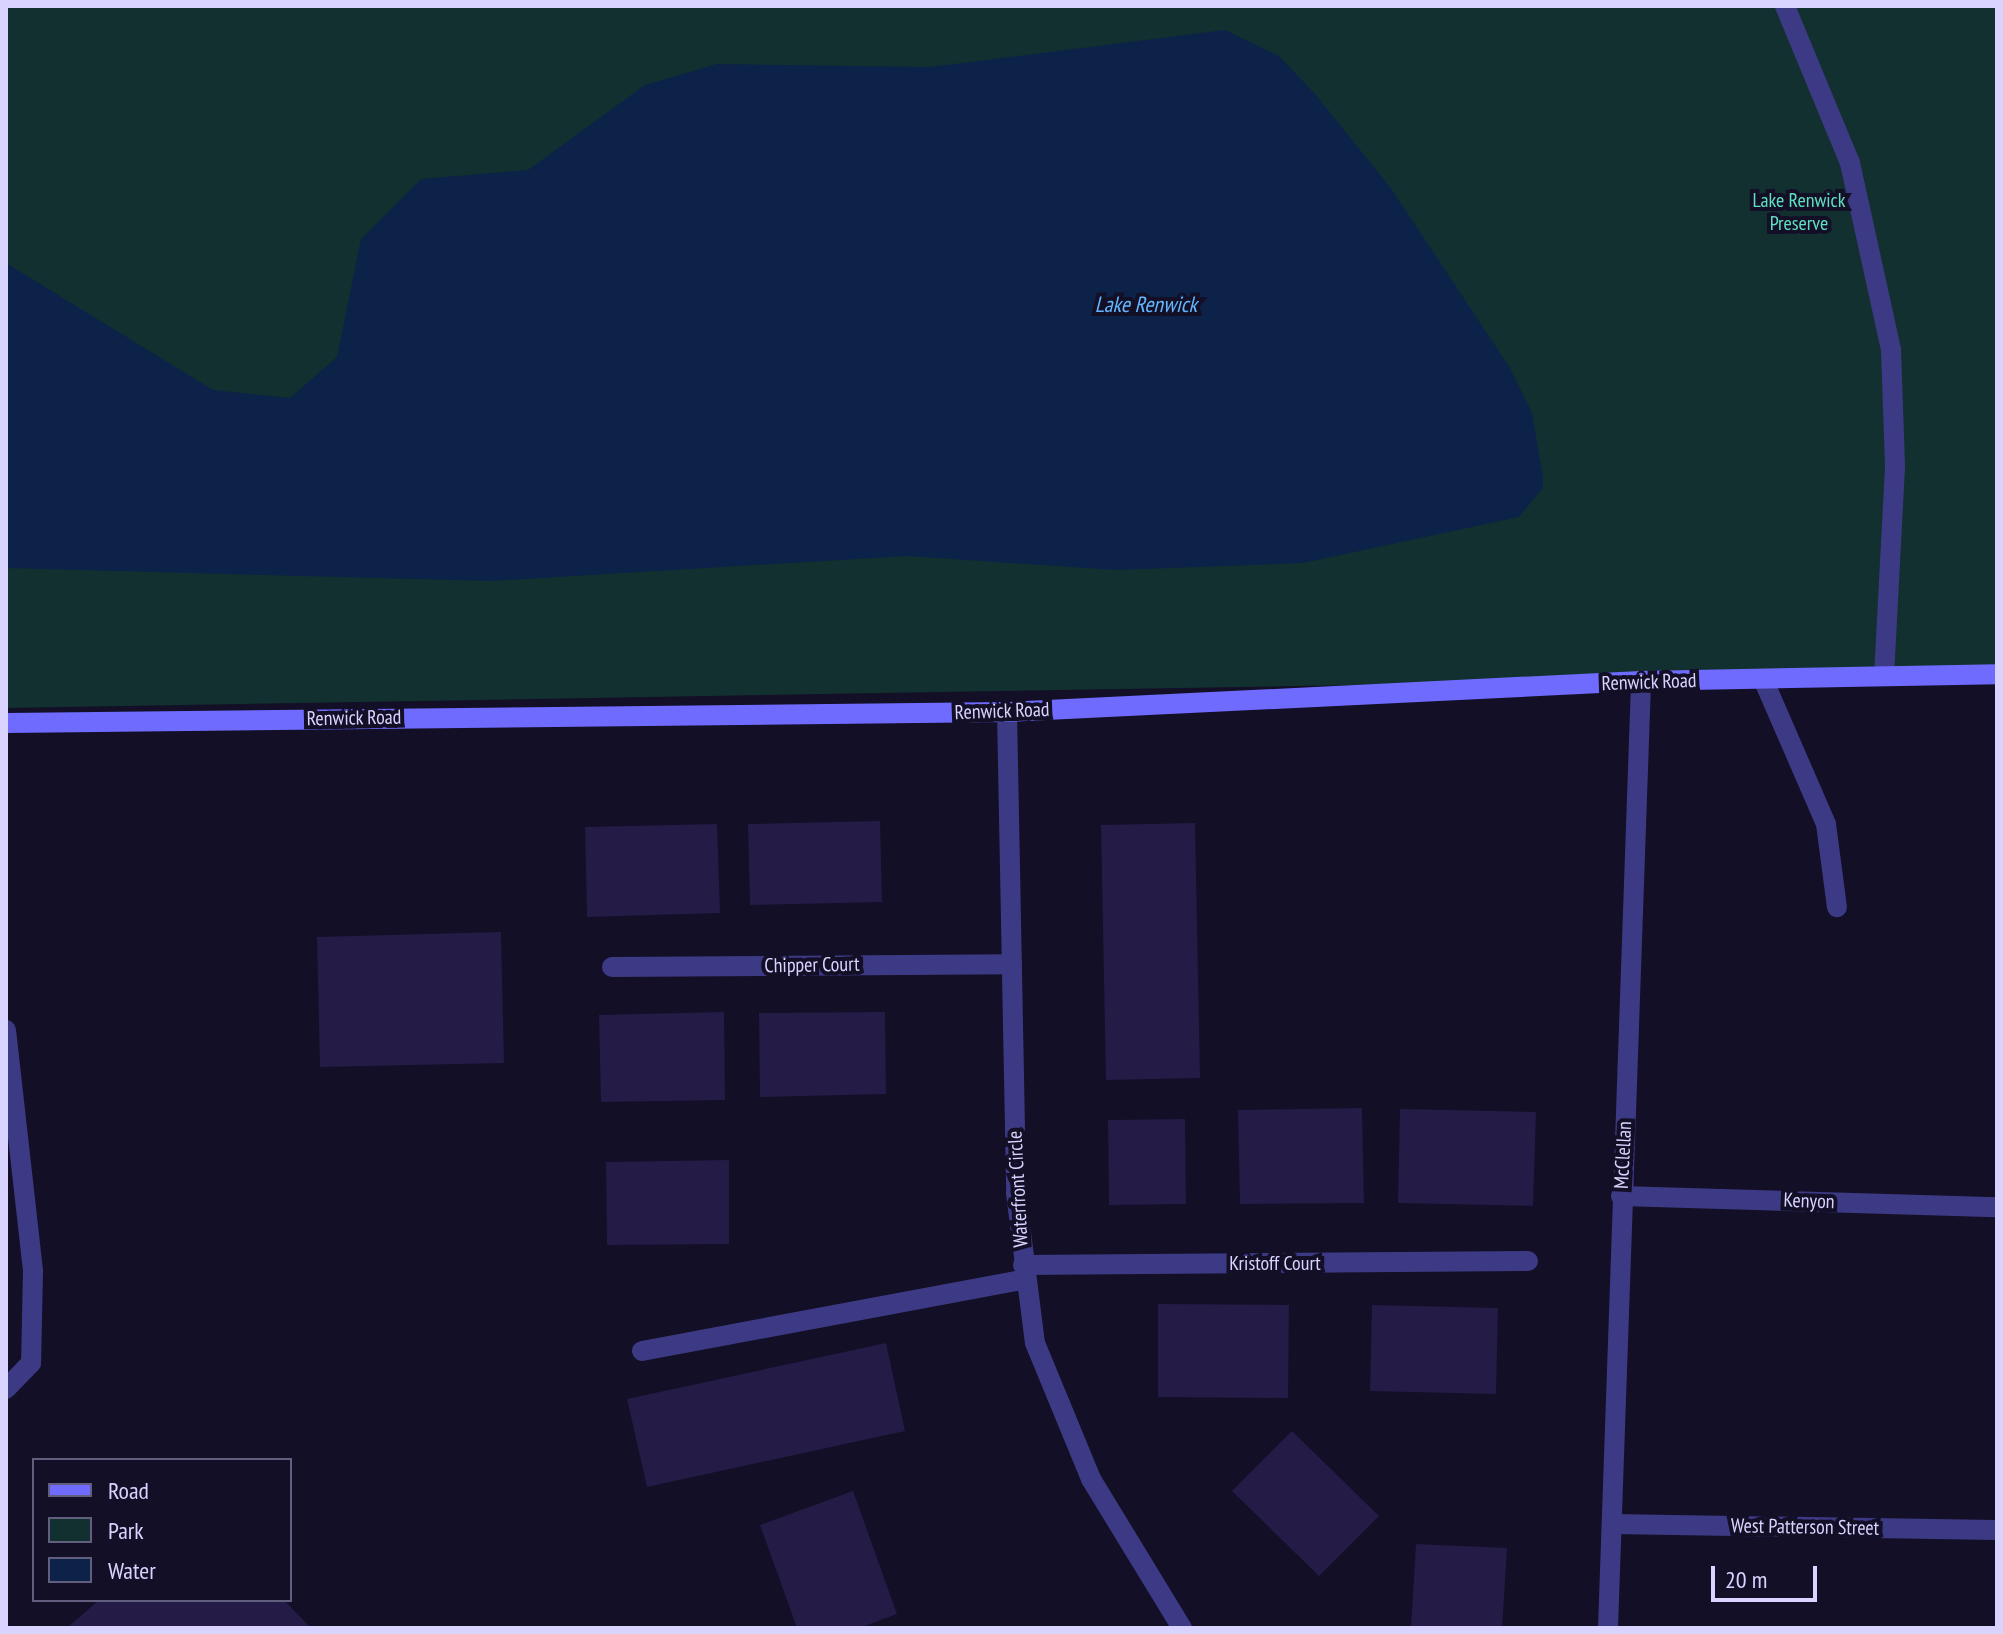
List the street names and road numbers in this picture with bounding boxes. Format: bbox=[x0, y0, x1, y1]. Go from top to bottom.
street label: Renwick Road bbox=[1601, 668, 1697, 696]
street label: Renwick Road bbox=[954, 697, 1050, 725]
street label: Renwick Road bbox=[306, 705, 402, 731]
street label: Chipper Court bbox=[764, 952, 860, 978]
street label: McClellan bbox=[1609, 1120, 1637, 1190]
street label: Waterfront Circle bbox=[1003, 1130, 1033, 1248]
street label: Kenyon bbox=[1783, 1188, 1835, 1214]
street label: Kristoff Court bbox=[1229, 1251, 1321, 1275]
street label: West Patterson Street bbox=[1731, 1514, 1879, 1540]

